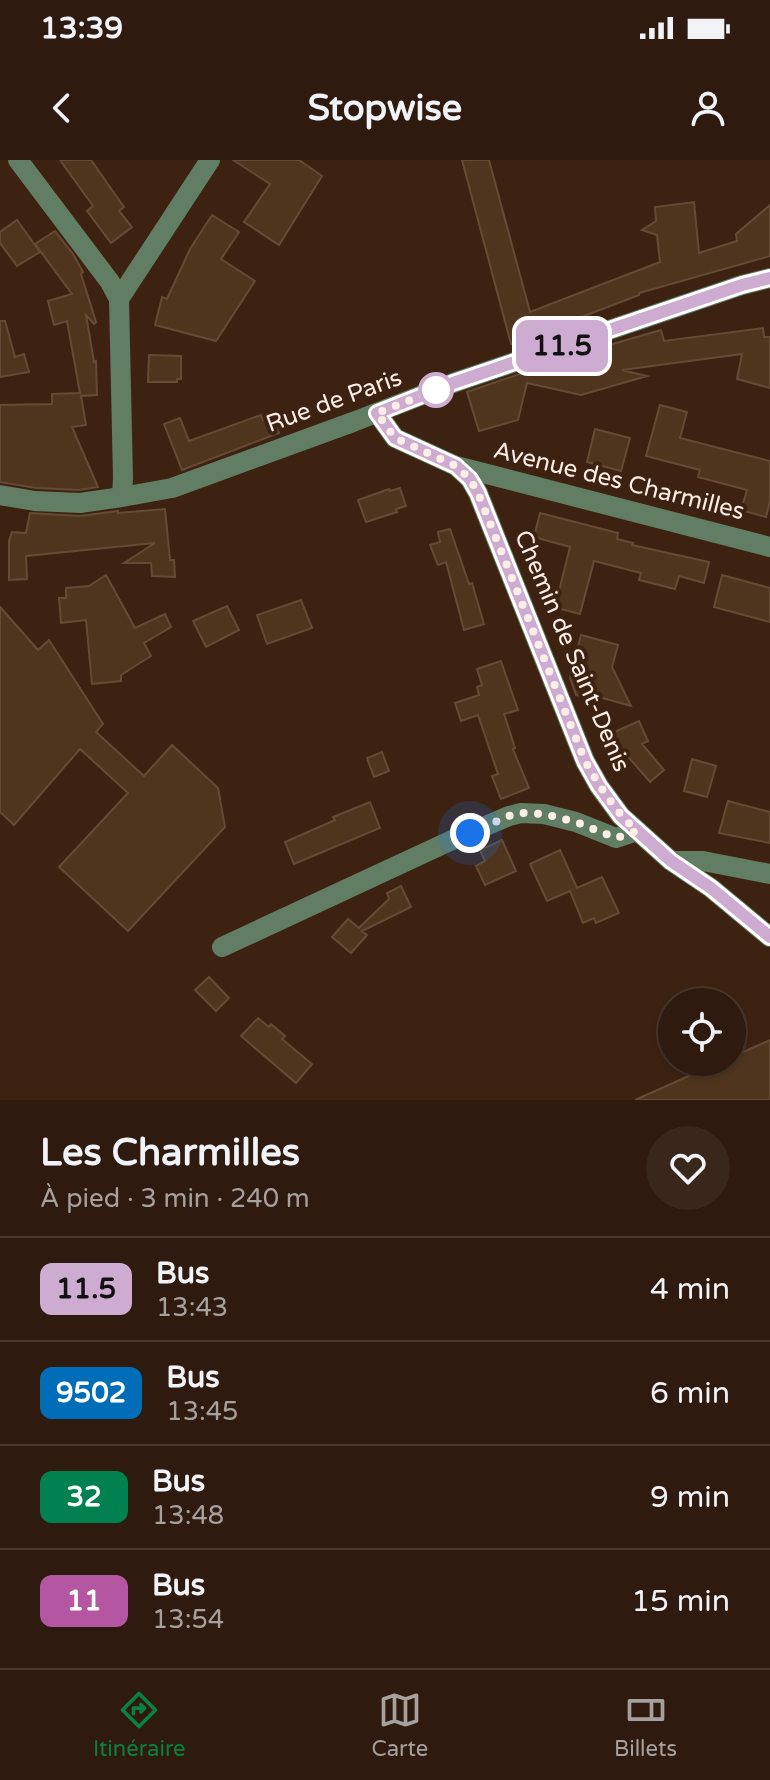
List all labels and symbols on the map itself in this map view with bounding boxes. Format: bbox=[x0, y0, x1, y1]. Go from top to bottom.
line badge: 11.5 bbox=[506, 320, 618, 372]
street label: Rue de Paris bbox=[262, 363, 406, 439]
unlabelled marker bbox=[419, 373, 453, 407]
street label: Avenue des Charmilles bbox=[490, 436, 748, 526]
street label: Chemin de Saint-Denis bbox=[508, 526, 636, 776]
your location bbox=[450, 813, 490, 853]

